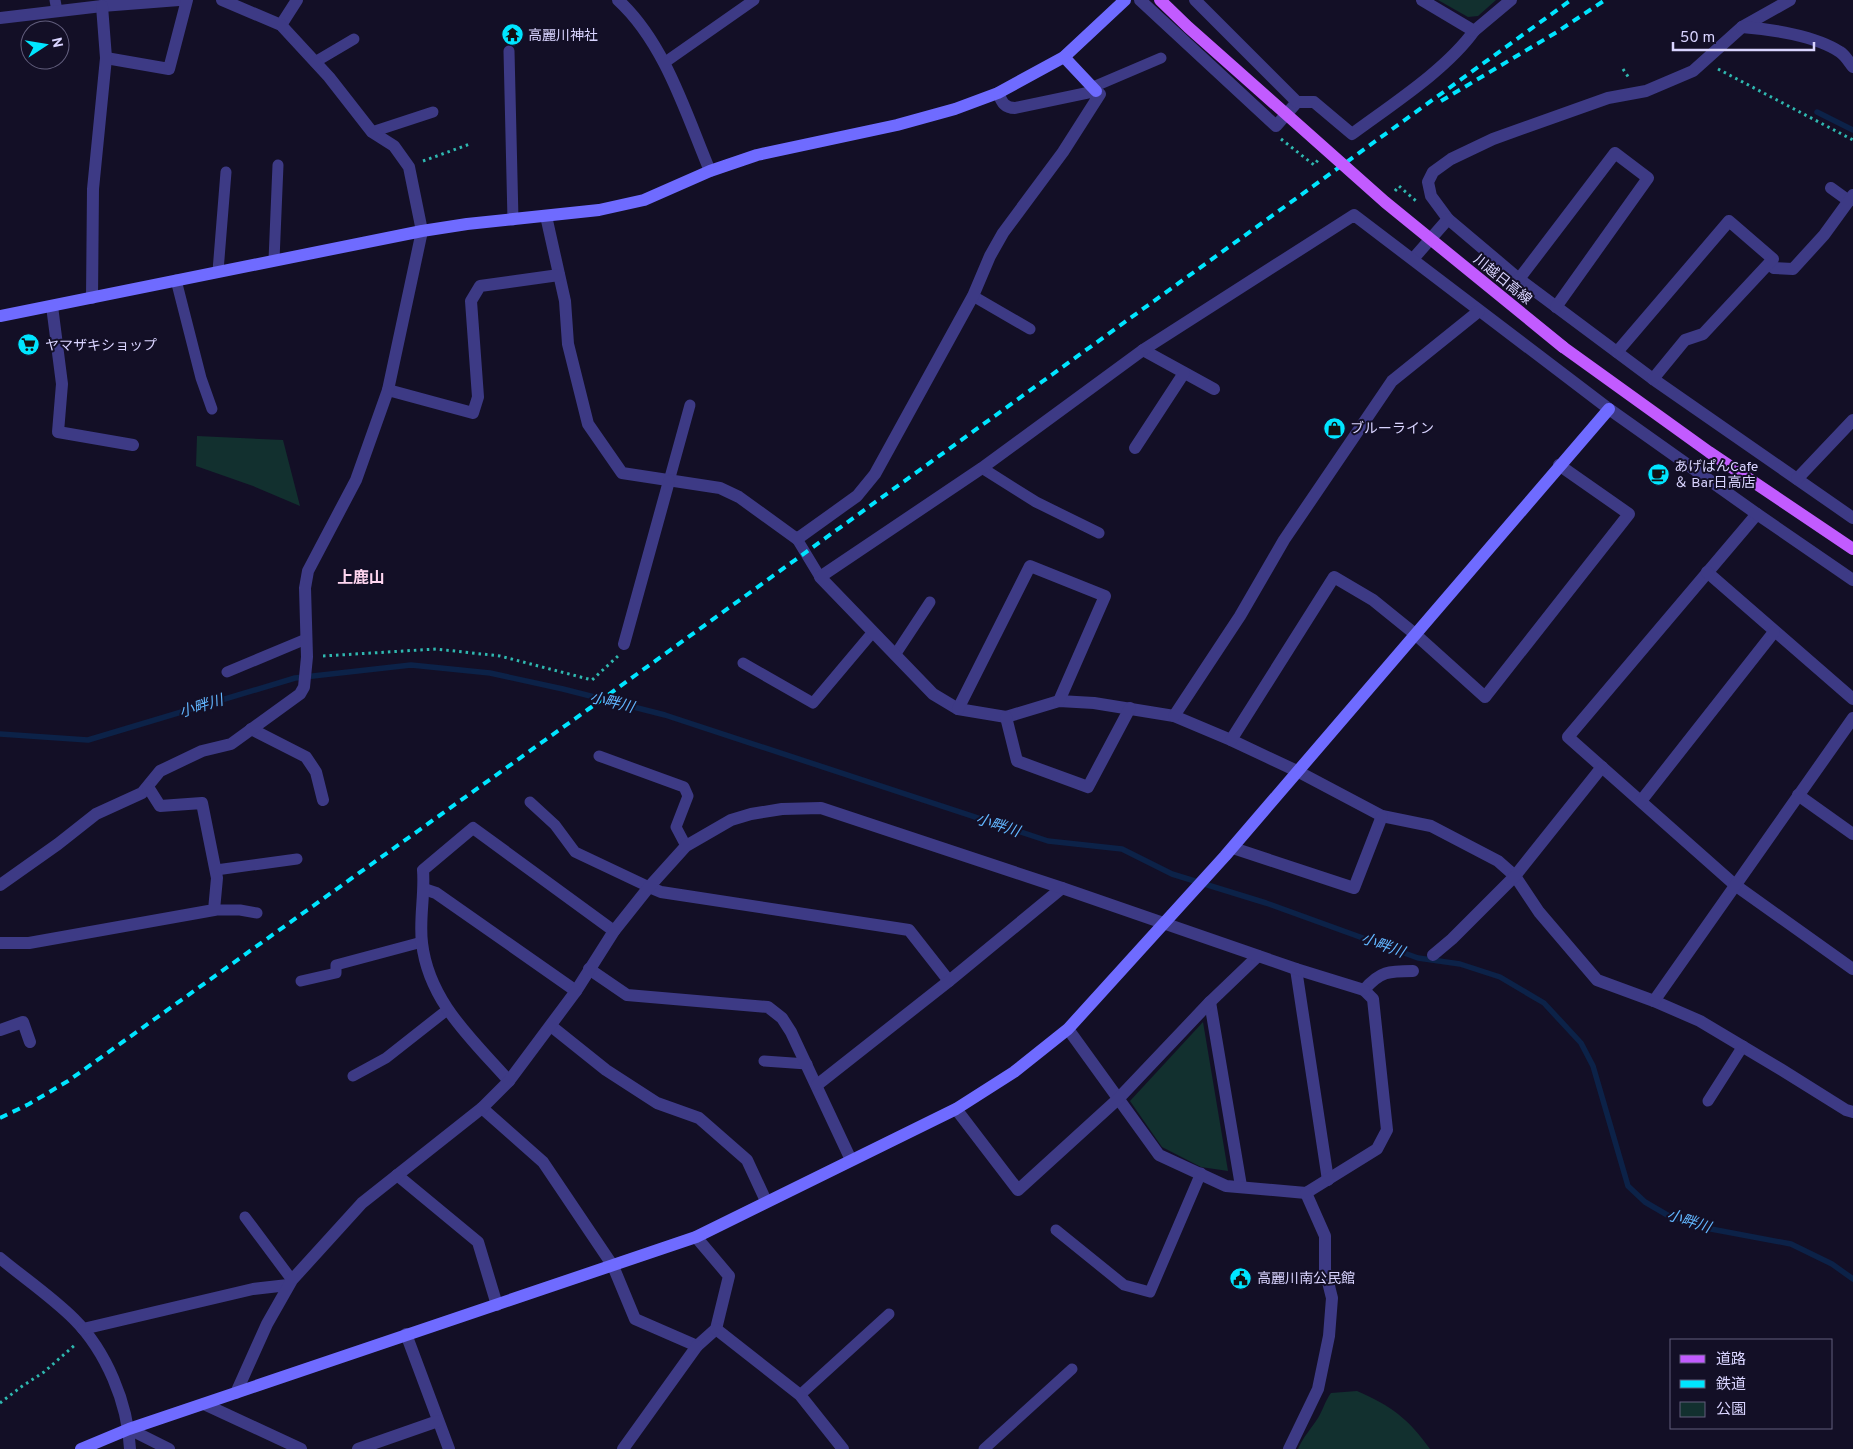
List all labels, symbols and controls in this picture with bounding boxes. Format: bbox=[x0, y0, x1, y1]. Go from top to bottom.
north arrow bbox=[20, 20, 70, 70]
scale bar bbox=[1673, 20, 1814, 52]
temple icon: 高麗川神社 bbox=[500, 23, 524, 47]
place label: 高麗川神社 bbox=[528, 28, 598, 45]
text: 50 m bbox=[1680, 29, 1715, 48]
text: N bbox=[47, 36, 66, 49]
street label: 川越日高線 bbox=[1470, 252, 1535, 309]
supermarket icon: ヤマザキショップ bbox=[17, 333, 41, 357]
place label: ヤマザキショップ bbox=[45, 338, 157, 355]
shop icon: ブルーライン bbox=[1322, 416, 1346, 440]
place label: ブルーライン bbox=[1350, 420, 1434, 438]
place label: あげぱんCafe ＆ Bar日高店 bbox=[1674, 459, 1758, 492]
cafe icon: あげぱんCafe ＆ Bar日高店 bbox=[1646, 462, 1670, 486]
district label: 上鹿山 bbox=[337, 569, 385, 589]
water label: 小畔川 bbox=[587, 689, 638, 719]
water label: 小畔川 bbox=[177, 691, 228, 723]
water label: 小畔川 bbox=[973, 810, 1024, 843]
water label: 小畔川 bbox=[1358, 930, 1409, 964]
water label: 小畔川 bbox=[1664, 1206, 1715, 1239]
public building icon: 高麗川南公民館 bbox=[1229, 1266, 1253, 1290]
place label: 高麗川南公民館 bbox=[1257, 1271, 1355, 1288]
legend bbox=[1670, 1339, 1833, 1429]
text: 道路 bbox=[1716, 1351, 1746, 1370]
text: 鉄道 bbox=[1716, 1376, 1746, 1395]
text: 公園 bbox=[1716, 1401, 1746, 1420]

